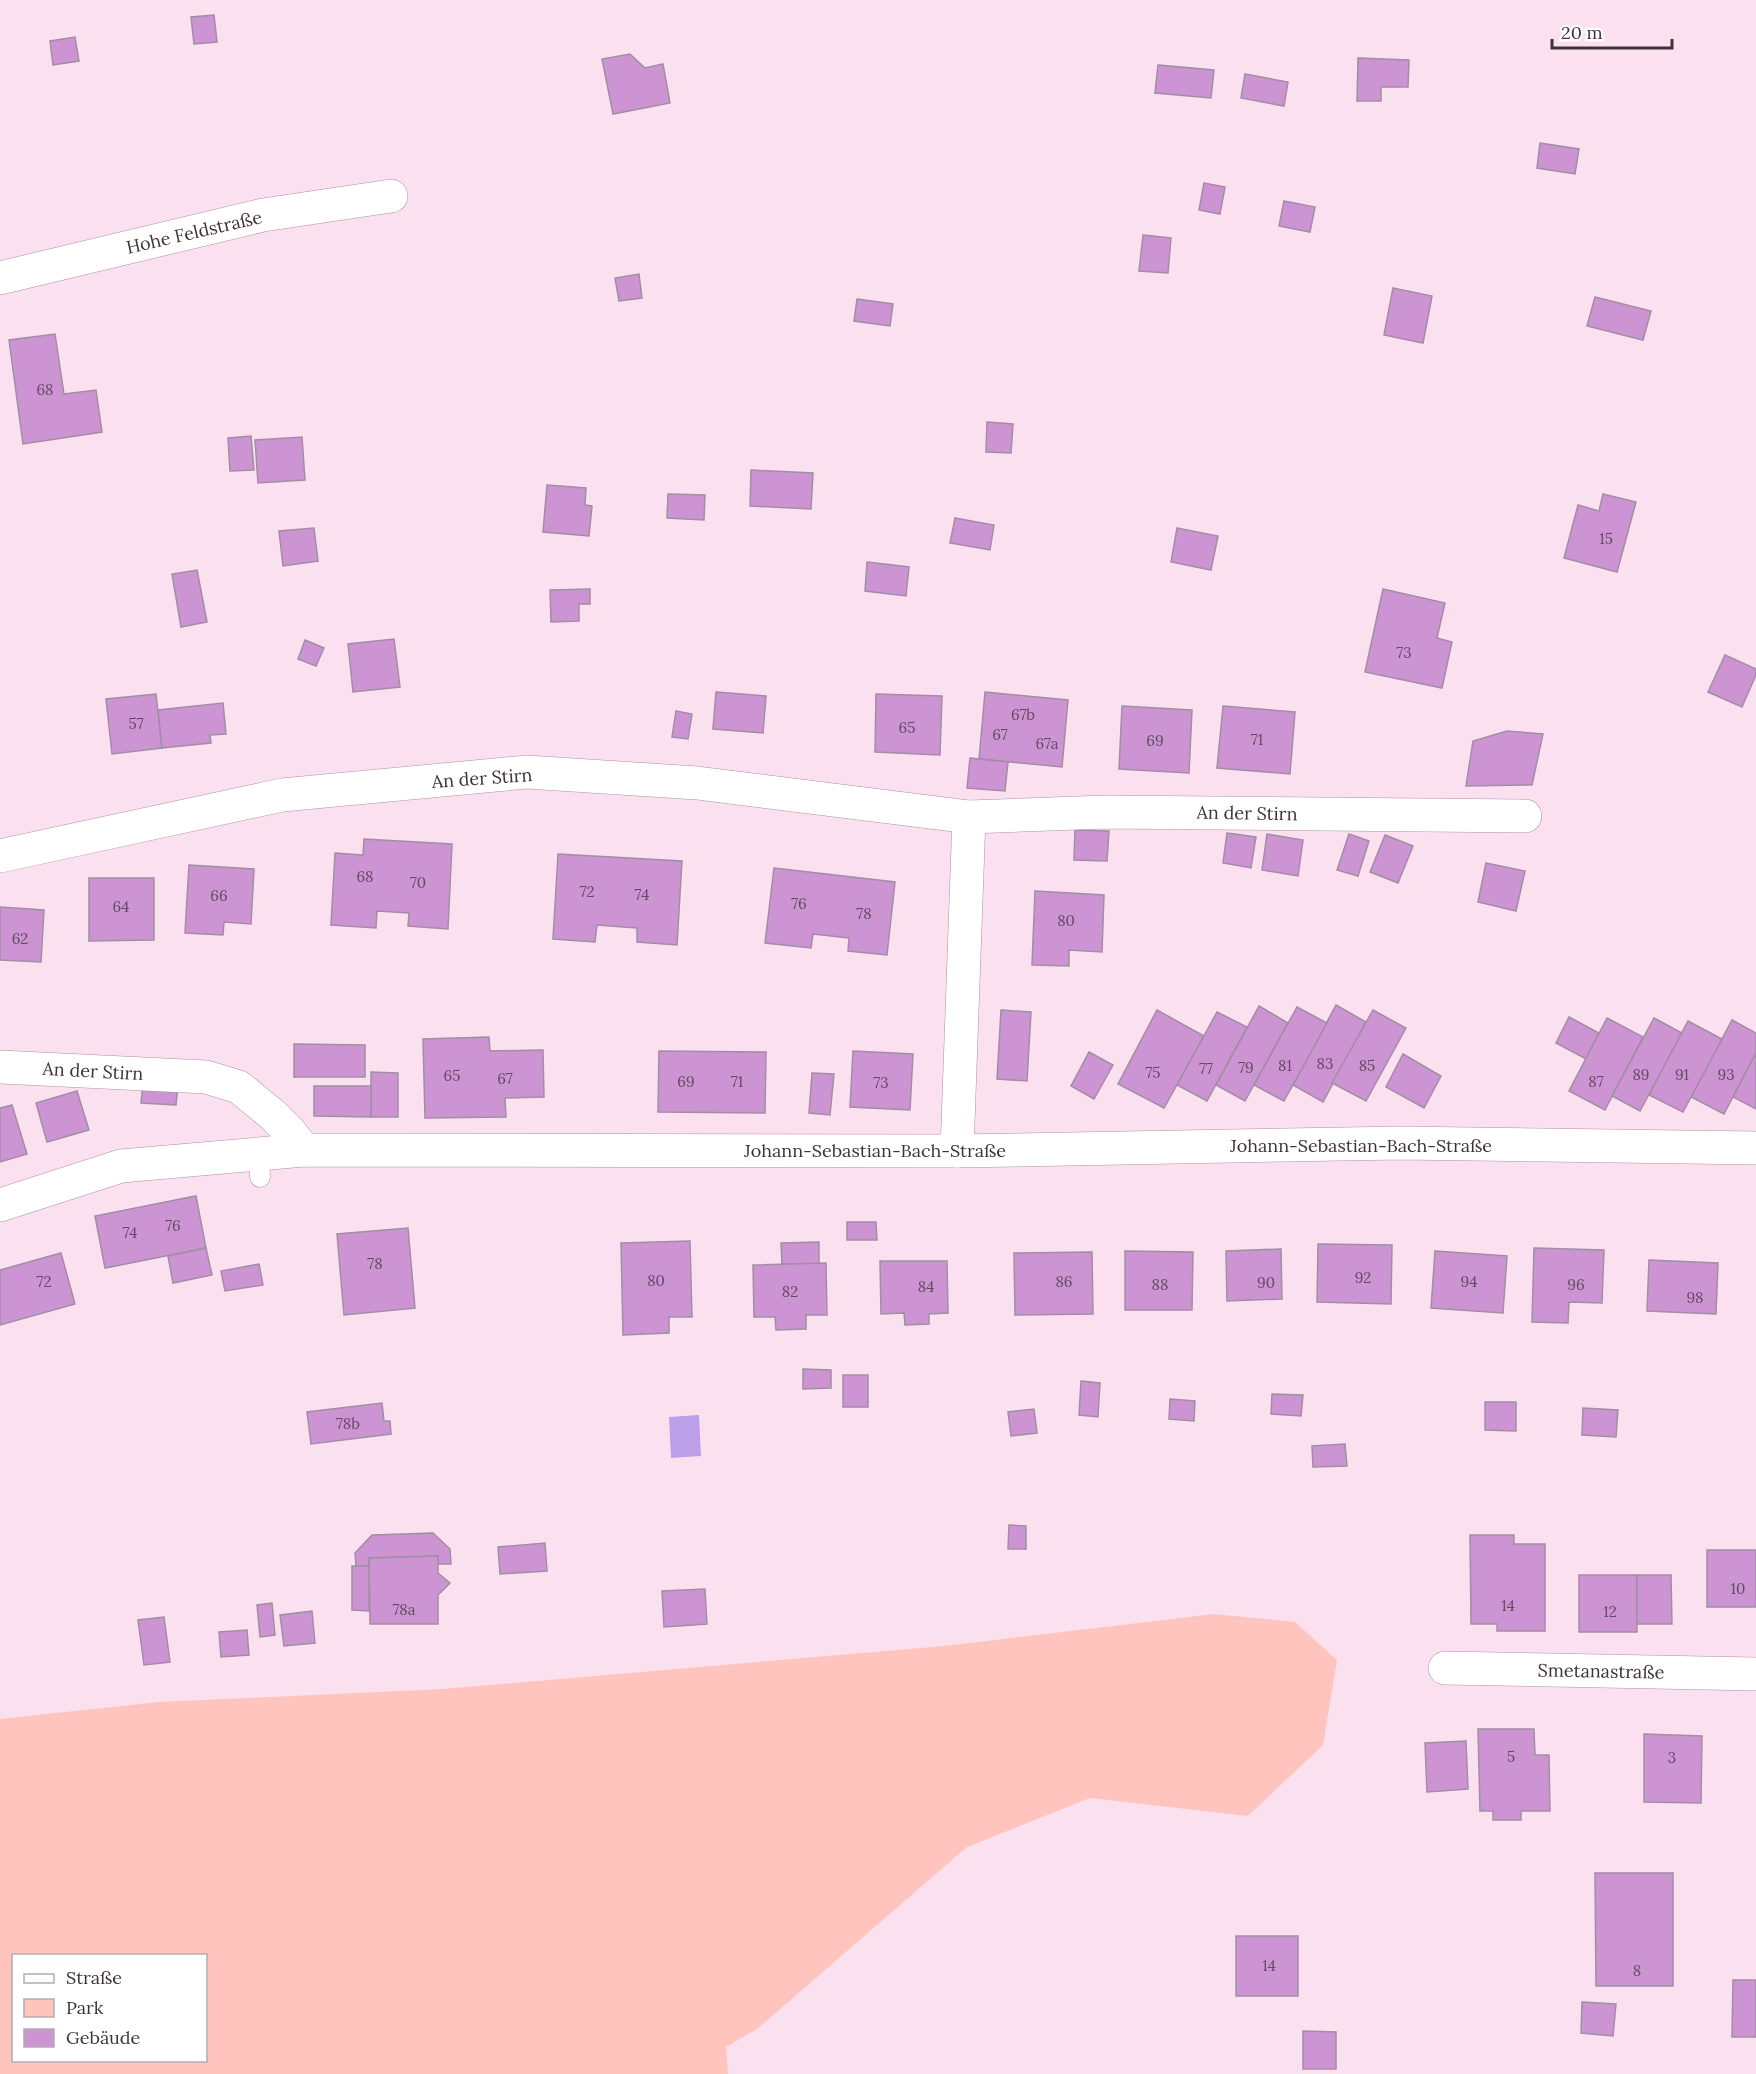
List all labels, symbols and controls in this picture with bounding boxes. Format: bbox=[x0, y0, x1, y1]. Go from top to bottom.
scale bar bbox=[1552, 12, 1672, 50]
text: 20 m bbox=[1561, 21, 1603, 44]
street label: Hohe Feldstraße bbox=[124, 205, 264, 259]
house number: 68 bbox=[36, 380, 54, 399]
house number: 15 bbox=[1599, 529, 1613, 548]
house number: 73 bbox=[1396, 643, 1412, 662]
house number: 67b bbox=[1011, 705, 1035, 724]
house number: 57 bbox=[128, 714, 144, 733]
house number: 65 bbox=[899, 718, 915, 737]
house number: 67 bbox=[992, 725, 1008, 744]
house number: 71 bbox=[1251, 730, 1263, 749]
house number: 69 bbox=[1146, 731, 1164, 750]
house number: 67a bbox=[1035, 734, 1059, 753]
street label: An der Stirn bbox=[430, 763, 533, 793]
street label: An der Stirn bbox=[1195, 801, 1298, 825]
house number: 68 bbox=[356, 867, 374, 886]
house number: 70 bbox=[410, 873, 426, 892]
house number: 72 bbox=[580, 882, 594, 901]
house number: 74 bbox=[635, 885, 649, 904]
house number: 66 bbox=[210, 886, 228, 905]
house number: 76 bbox=[791, 894, 807, 913]
house number: 64 bbox=[113, 897, 129, 916]
house number: 78 bbox=[856, 904, 872, 923]
house number: 80 bbox=[1057, 911, 1075, 930]
house number: 62 bbox=[12, 929, 28, 948]
house number: 83 bbox=[1317, 1054, 1333, 1073]
house number: 81 bbox=[1278, 1056, 1292, 1075]
house number: 85 bbox=[1359, 1056, 1375, 1075]
street label: An der Stirn bbox=[41, 1057, 144, 1085]
house number: 79 bbox=[1238, 1058, 1254, 1077]
house number: 77 bbox=[1199, 1059, 1213, 1078]
house number: 75 bbox=[1145, 1063, 1161, 1082]
house number: 89 bbox=[1633, 1065, 1650, 1084]
house number: 91 bbox=[1675, 1065, 1689, 1084]
house number: 93 bbox=[1717, 1065, 1735, 1084]
house number: 65 bbox=[444, 1066, 460, 1085]
house number: 67 bbox=[497, 1069, 513, 1088]
house number: 69 bbox=[677, 1072, 695, 1091]
house number: 71 bbox=[731, 1072, 743, 1091]
house number: 87 bbox=[1588, 1072, 1604, 1091]
house number: 73 bbox=[873, 1073, 889, 1092]
street label: Johann-Sebastian-Bach-Straße bbox=[1229, 1134, 1492, 1157]
street label: Johann-Sebastian-Bach-Straße bbox=[743, 1139, 1006, 1162]
house number: 76 bbox=[165, 1216, 181, 1235]
house number: 74 bbox=[123, 1223, 137, 1242]
house number: 78 bbox=[367, 1254, 383, 1273]
house number: 92 bbox=[1355, 1268, 1371, 1287]
house number: 80 bbox=[647, 1271, 665, 1290]
house number: 72 bbox=[37, 1272, 51, 1291]
house number: 86 bbox=[1055, 1272, 1073, 1291]
house number: 94 bbox=[1461, 1272, 1477, 1291]
house number: 90 bbox=[1257, 1273, 1275, 1292]
house number: 88 bbox=[1152, 1275, 1168, 1294]
house number: 96 bbox=[1567, 1275, 1585, 1294]
house number: 84 bbox=[918, 1277, 934, 1296]
house number: 82 bbox=[782, 1282, 798, 1301]
house number: 98 bbox=[1686, 1288, 1704, 1307]
house number: 78b bbox=[336, 1414, 360, 1433]
house number: 10 bbox=[1731, 1579, 1745, 1598]
house number: 14 bbox=[1501, 1596, 1515, 1615]
house number: 78a bbox=[392, 1600, 416, 1619]
house number: 12 bbox=[1603, 1602, 1617, 1621]
street label: Smetanastraße bbox=[1538, 1658, 1665, 1684]
house number: 5 bbox=[1507, 1747, 1515, 1766]
house number: 3 bbox=[1668, 1748, 1676, 1767]
legend bbox=[12, 1954, 207, 2062]
house number: 14 bbox=[1262, 1956, 1276, 1975]
house number: 8 bbox=[1633, 1961, 1641, 1980]
text: Straße bbox=[66, 1966, 122, 1989]
text: Park bbox=[66, 1996, 104, 2019]
text: Gebäude bbox=[66, 2026, 141, 2049]

